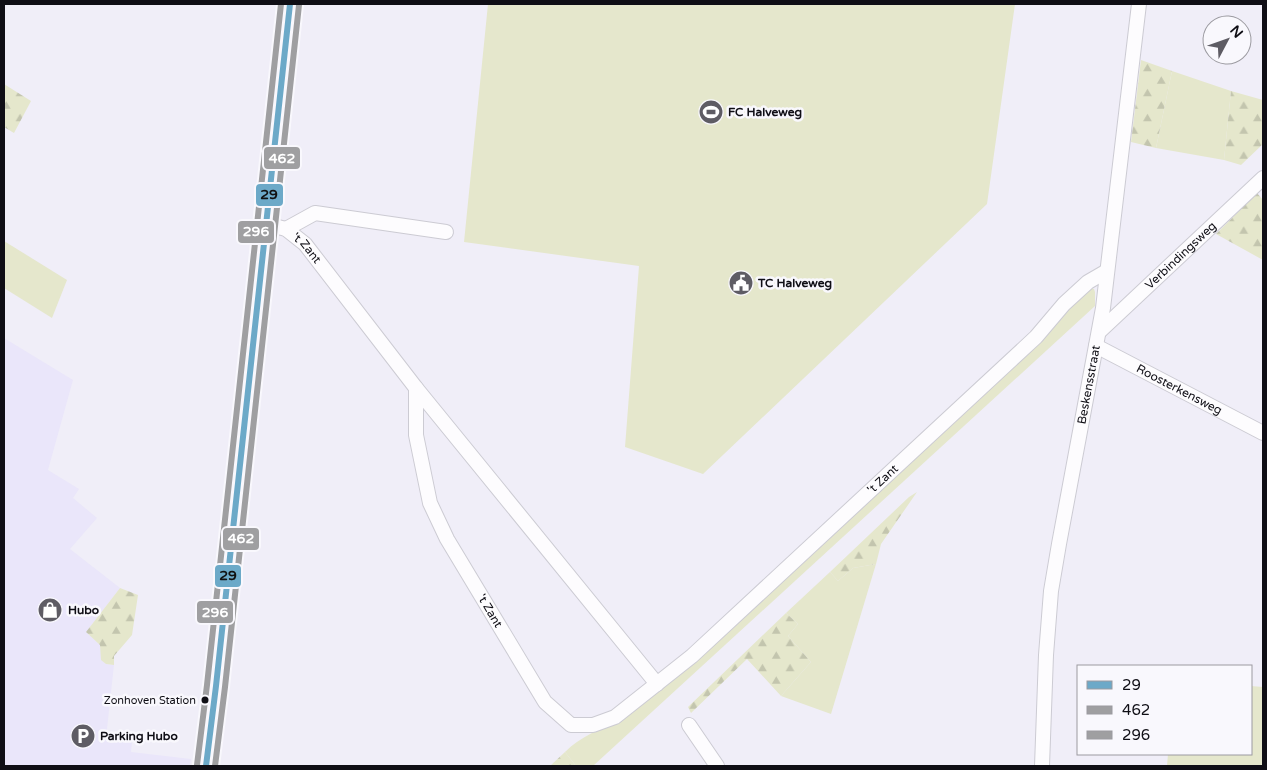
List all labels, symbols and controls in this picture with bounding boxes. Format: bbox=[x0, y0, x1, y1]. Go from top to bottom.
north arrow bbox=[1202, 15, 1252, 65]
text: N bbox=[1226, 22, 1247, 42]
sports icon: FC Halveweg bbox=[698, 99, 724, 125]
place label: FC Halveweg bbox=[728, 105, 802, 120]
line badge: 462 bbox=[263, 146, 301, 170]
text: 462 bbox=[269, 150, 295, 167]
line badge: 29 bbox=[255, 183, 284, 207]
text: 29 bbox=[260, 186, 278, 203]
street label: Verbindingsweg bbox=[1142, 219, 1219, 292]
line badge: 296 bbox=[237, 220, 275, 244]
text: 296 bbox=[243, 223, 269, 240]
street label: 't Zant bbox=[290, 230, 325, 266]
public building icon: TC Halveweg bbox=[728, 270, 754, 296]
place label: TC Halveweg bbox=[757, 276, 832, 291]
street label: Beskensstraat bbox=[1074, 344, 1103, 425]
street label: Roosterkensweg bbox=[1134, 361, 1225, 418]
street label: 't Zant bbox=[865, 461, 901, 497]
line badge: 462 bbox=[222, 527, 260, 551]
text: 462 bbox=[228, 530, 254, 547]
line badge: 29 bbox=[214, 564, 242, 588]
text: 29 bbox=[219, 567, 237, 584]
street label: 't Zant bbox=[475, 592, 506, 630]
shop icon: Hubo bbox=[37, 597, 63, 623]
line badge: 296 bbox=[196, 600, 234, 624]
place label: Hubo bbox=[68, 603, 99, 617]
text: 296 bbox=[202, 604, 228, 621]
legend bbox=[1077, 665, 1252, 755]
text: 29 bbox=[1122, 676, 1141, 694]
place label: Zonhoven Station bbox=[104, 694, 196, 707]
marker: Zonhoven Station bbox=[200, 695, 210, 705]
text: 462 bbox=[1122, 701, 1150, 719]
parking icon: Parking Hubo bbox=[70, 723, 96, 749]
text: 296 bbox=[1122, 726, 1150, 744]
place label: Parking Hubo bbox=[100, 729, 178, 744]

